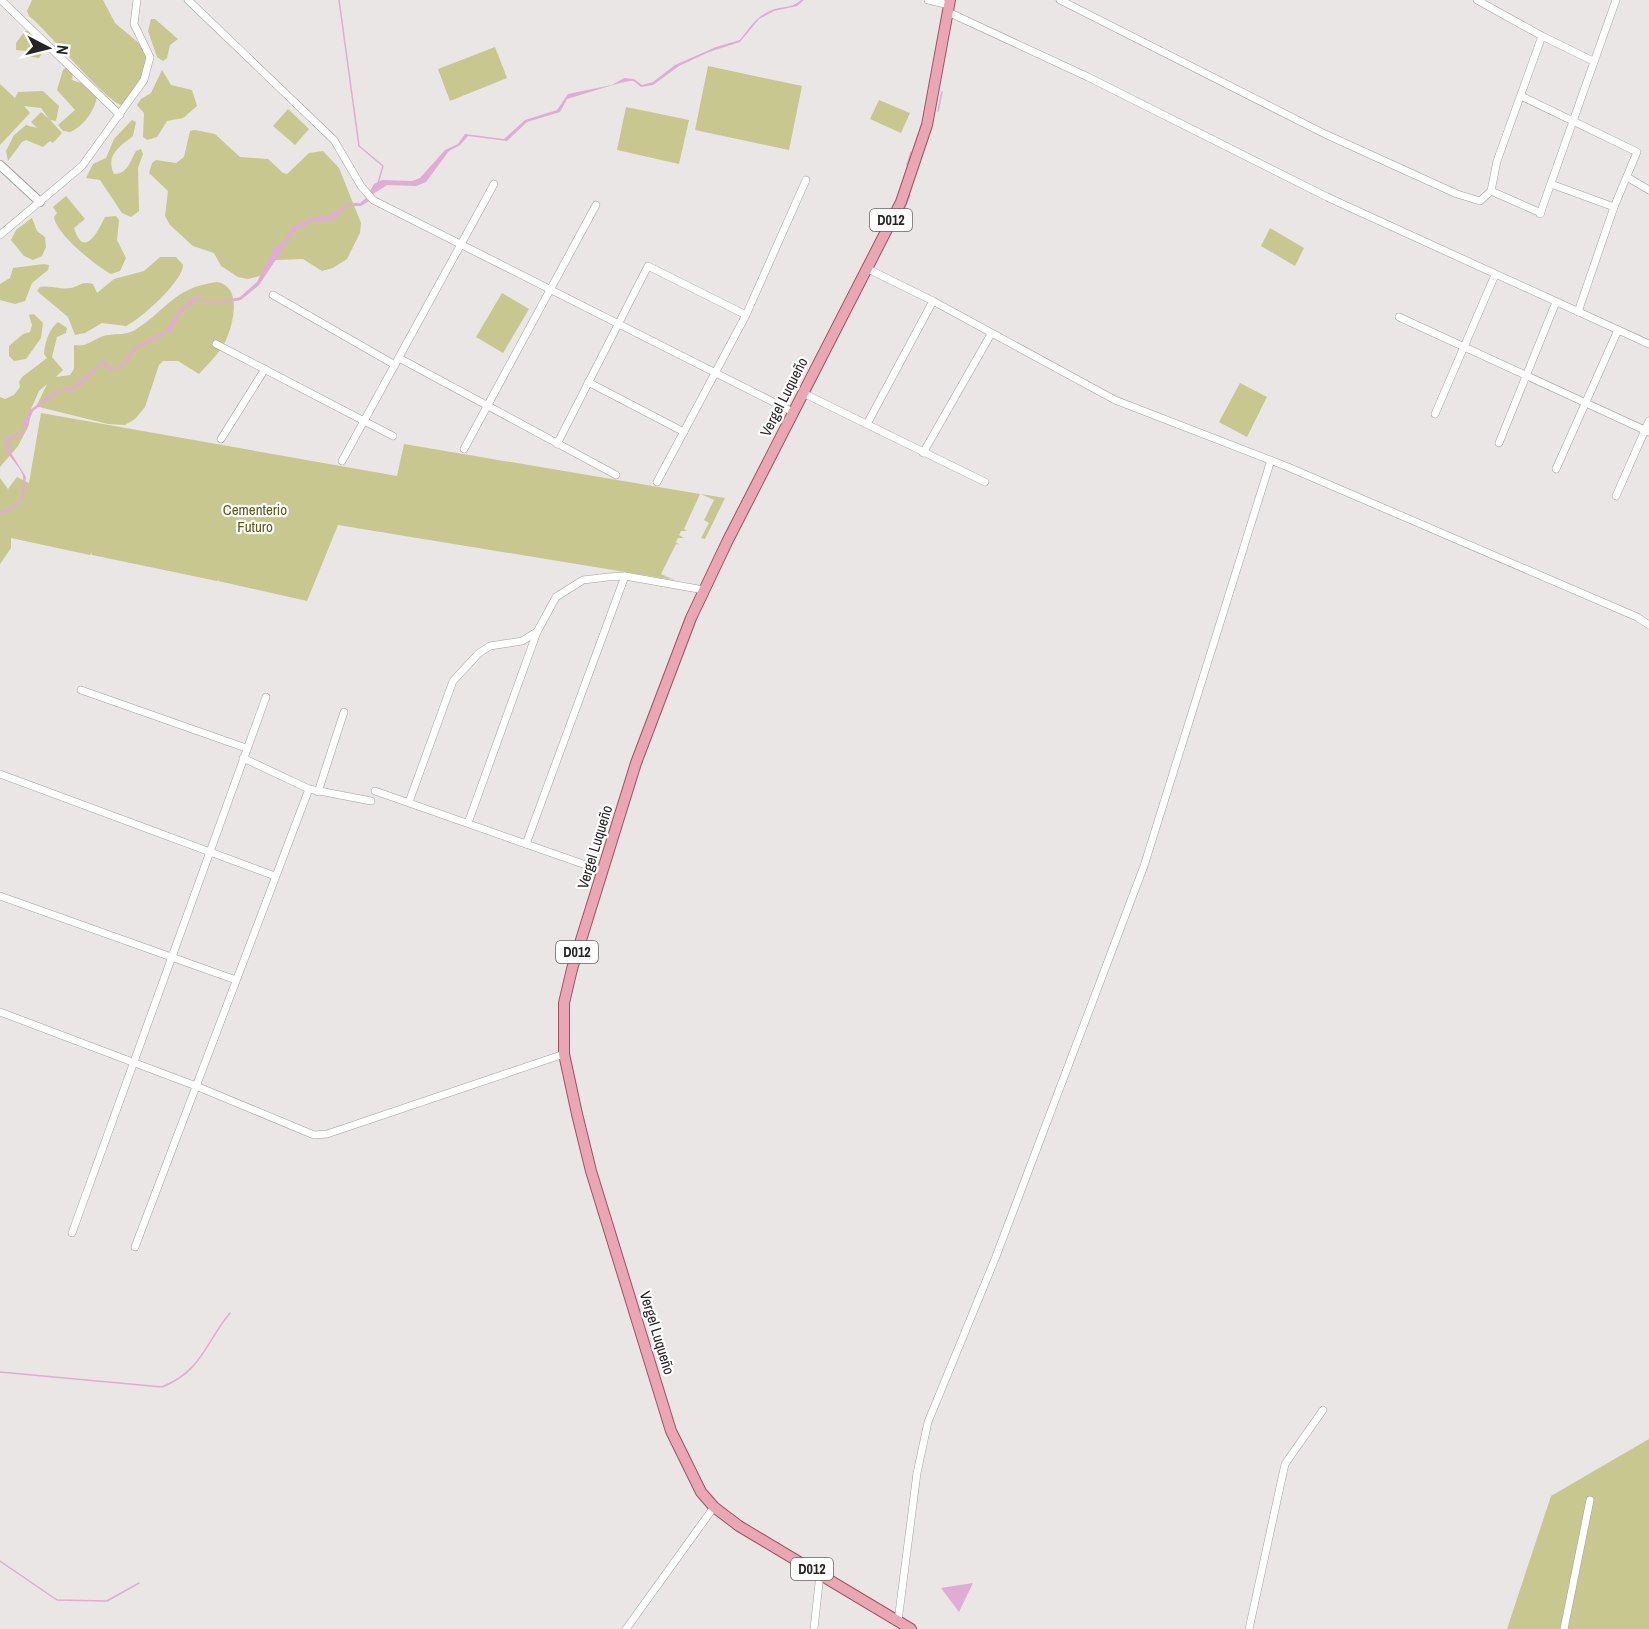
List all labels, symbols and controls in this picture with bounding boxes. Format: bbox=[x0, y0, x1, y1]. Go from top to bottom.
north arrow bbox=[18, 18, 78, 78]
text: N bbox=[51, 44, 74, 56]
road number: D012 bbox=[870, 209, 912, 231]
street label: Vergel Luqueño bbox=[755, 353, 813, 440]
park label: Cementerio Futuro bbox=[223, 499, 287, 537]
street label: Vergel Luqueño bbox=[572, 802, 617, 891]
road number: D012 bbox=[556, 941, 598, 963]
street label: Vergel Luqueño bbox=[635, 1289, 680, 1377]
road number: D012 bbox=[791, 1558, 833, 1580]

